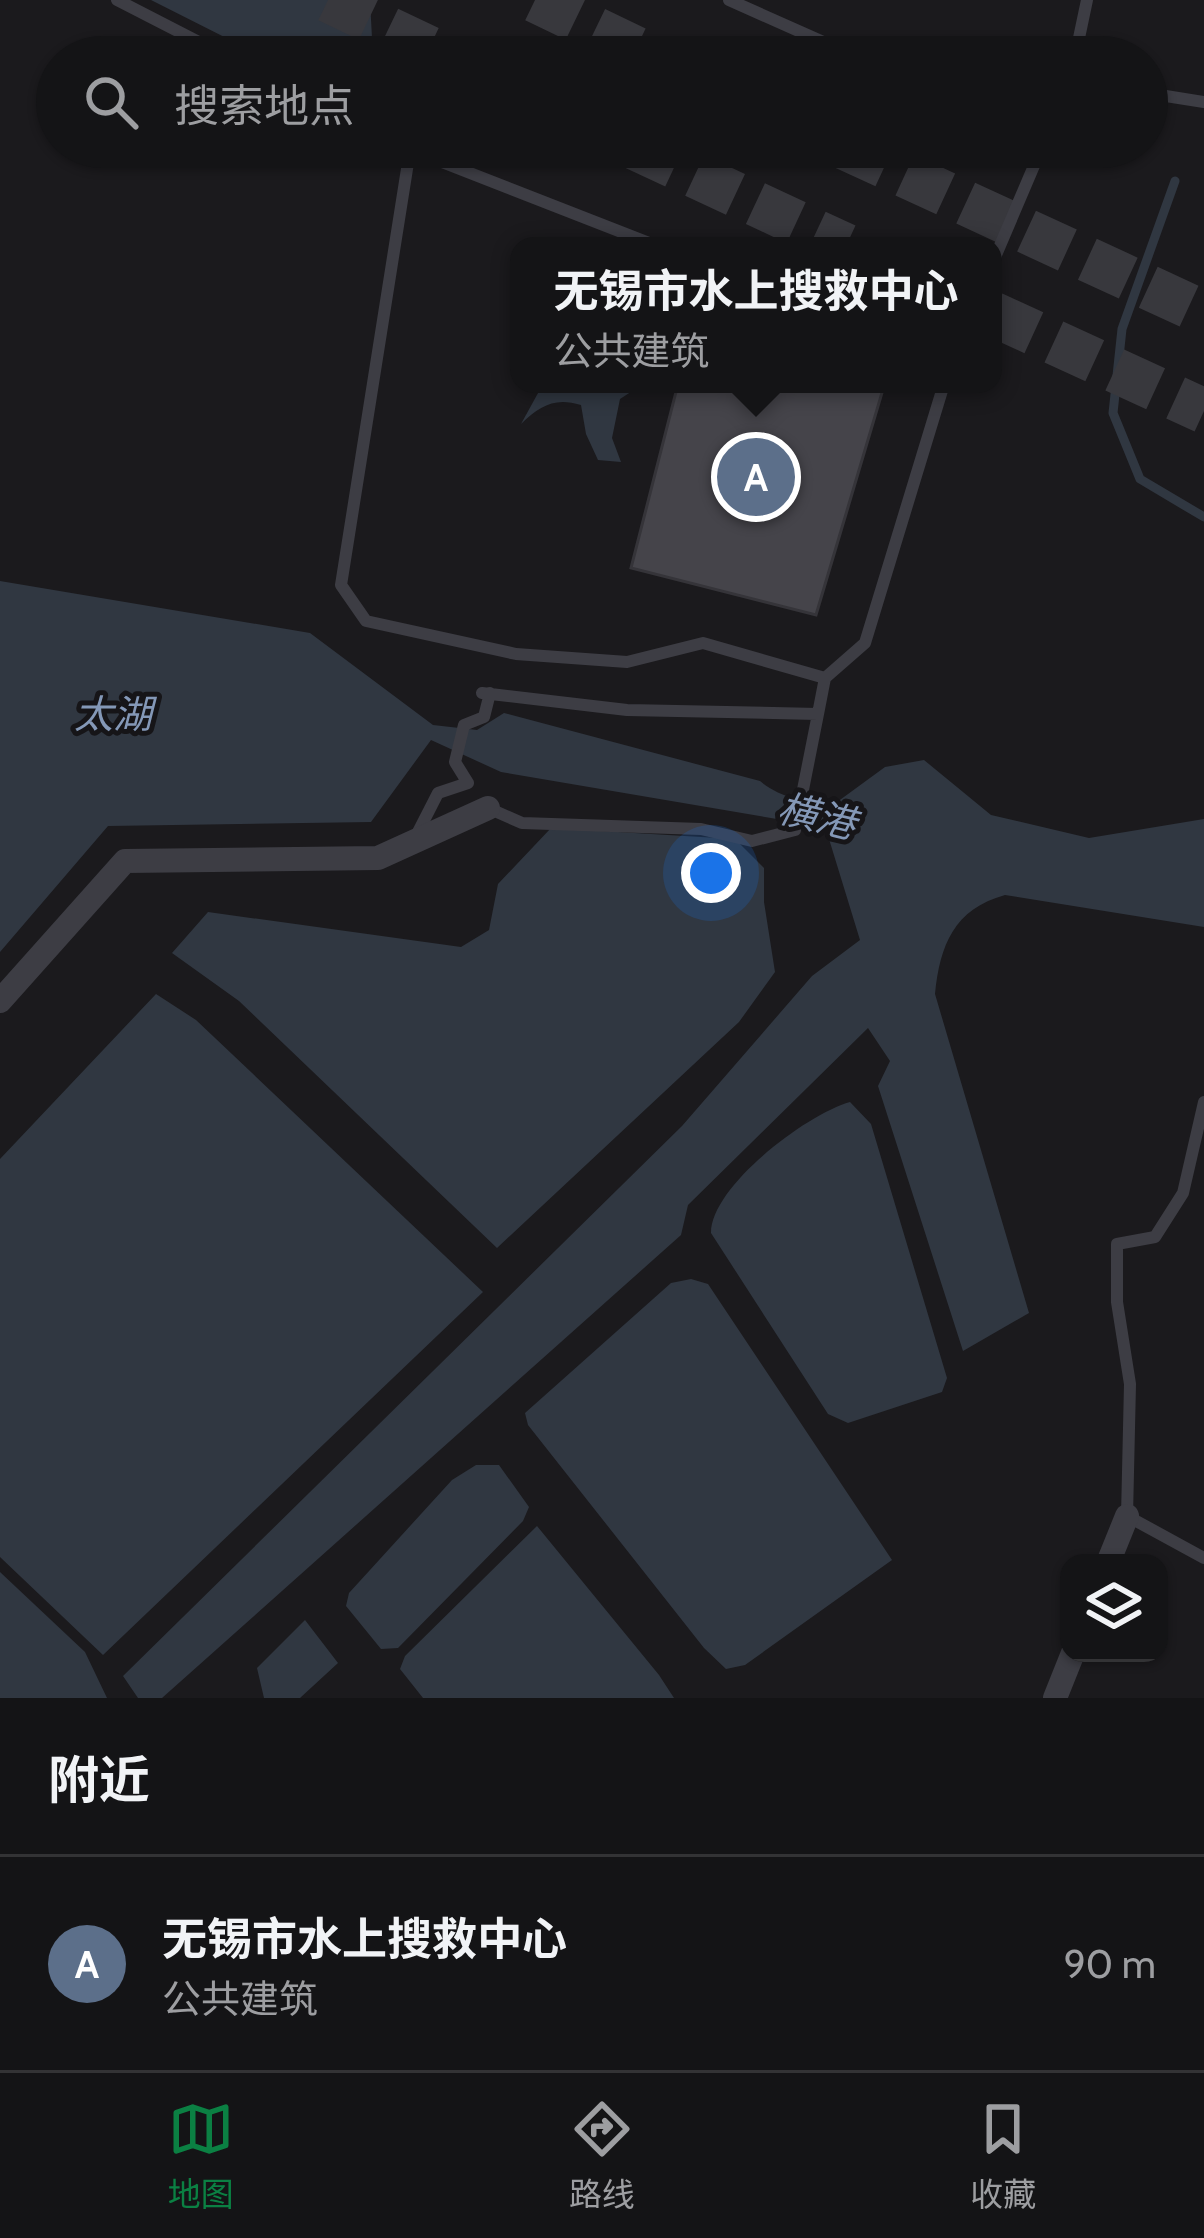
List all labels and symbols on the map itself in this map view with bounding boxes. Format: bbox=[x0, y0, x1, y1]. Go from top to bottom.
pin: A bbox=[717, 432, 795, 522]
water label: 太湖 bbox=[74, 690, 158, 738]
water label: 横港 bbox=[774, 784, 865, 849]
your location bbox=[681, 843, 741, 903]

